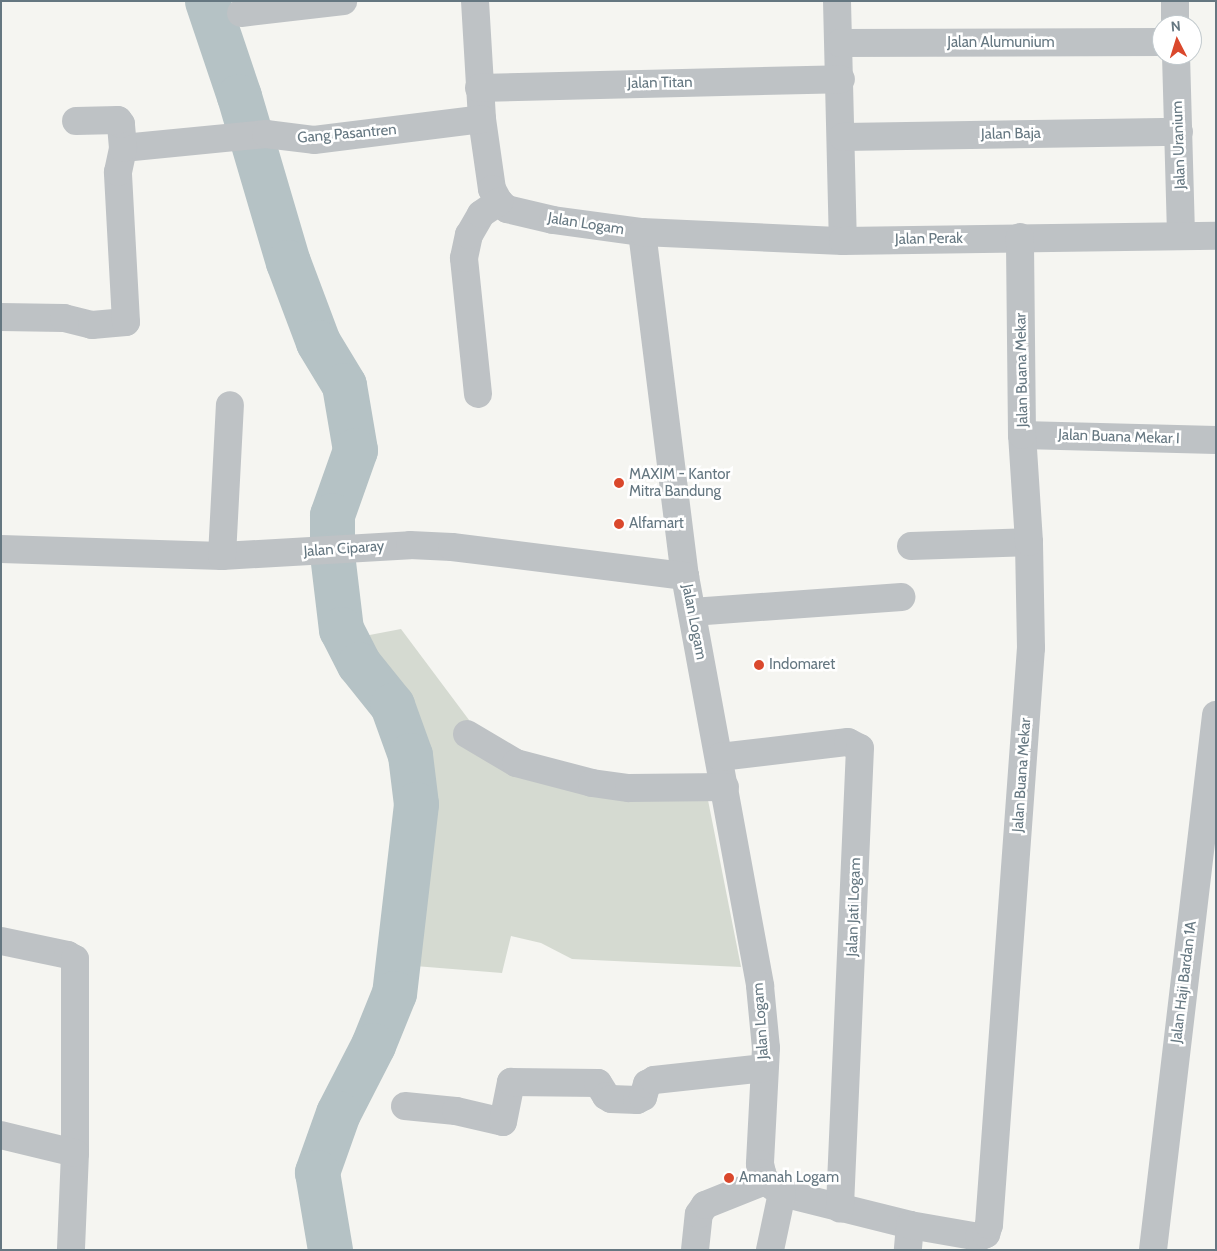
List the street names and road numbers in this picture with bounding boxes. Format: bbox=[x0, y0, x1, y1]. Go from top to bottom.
street label: Jalan Alumunium bbox=[947, 34, 1055, 52]
street label: Jalan Titan bbox=[627, 73, 693, 93]
street label: Jalan Uranium bbox=[1168, 101, 1190, 189]
street label: Gang Pasantren bbox=[297, 121, 397, 147]
street label: Jalan Baja bbox=[981, 124, 1041, 144]
street label: Jalan Logam bbox=[547, 209, 625, 239]
street label: Jalan Perak bbox=[895, 229, 963, 249]
street label: Jalan Buana Mekar bbox=[1012, 313, 1032, 427]
street label: Jalan Buana Mekar I bbox=[1058, 426, 1180, 448]
street label: Jalan Ciparay bbox=[303, 537, 385, 561]
street label: Jalan Logam bbox=[678, 583, 710, 661]
street label: Jalan Buana Mekar bbox=[1009, 717, 1035, 833]
street label: Jalan Jati Logam bbox=[843, 857, 865, 957]
street label: Jalan Haji Bardan 1A bbox=[1168, 920, 1200, 1044]
street label: Jalan Logam bbox=[749, 982, 773, 1060]

